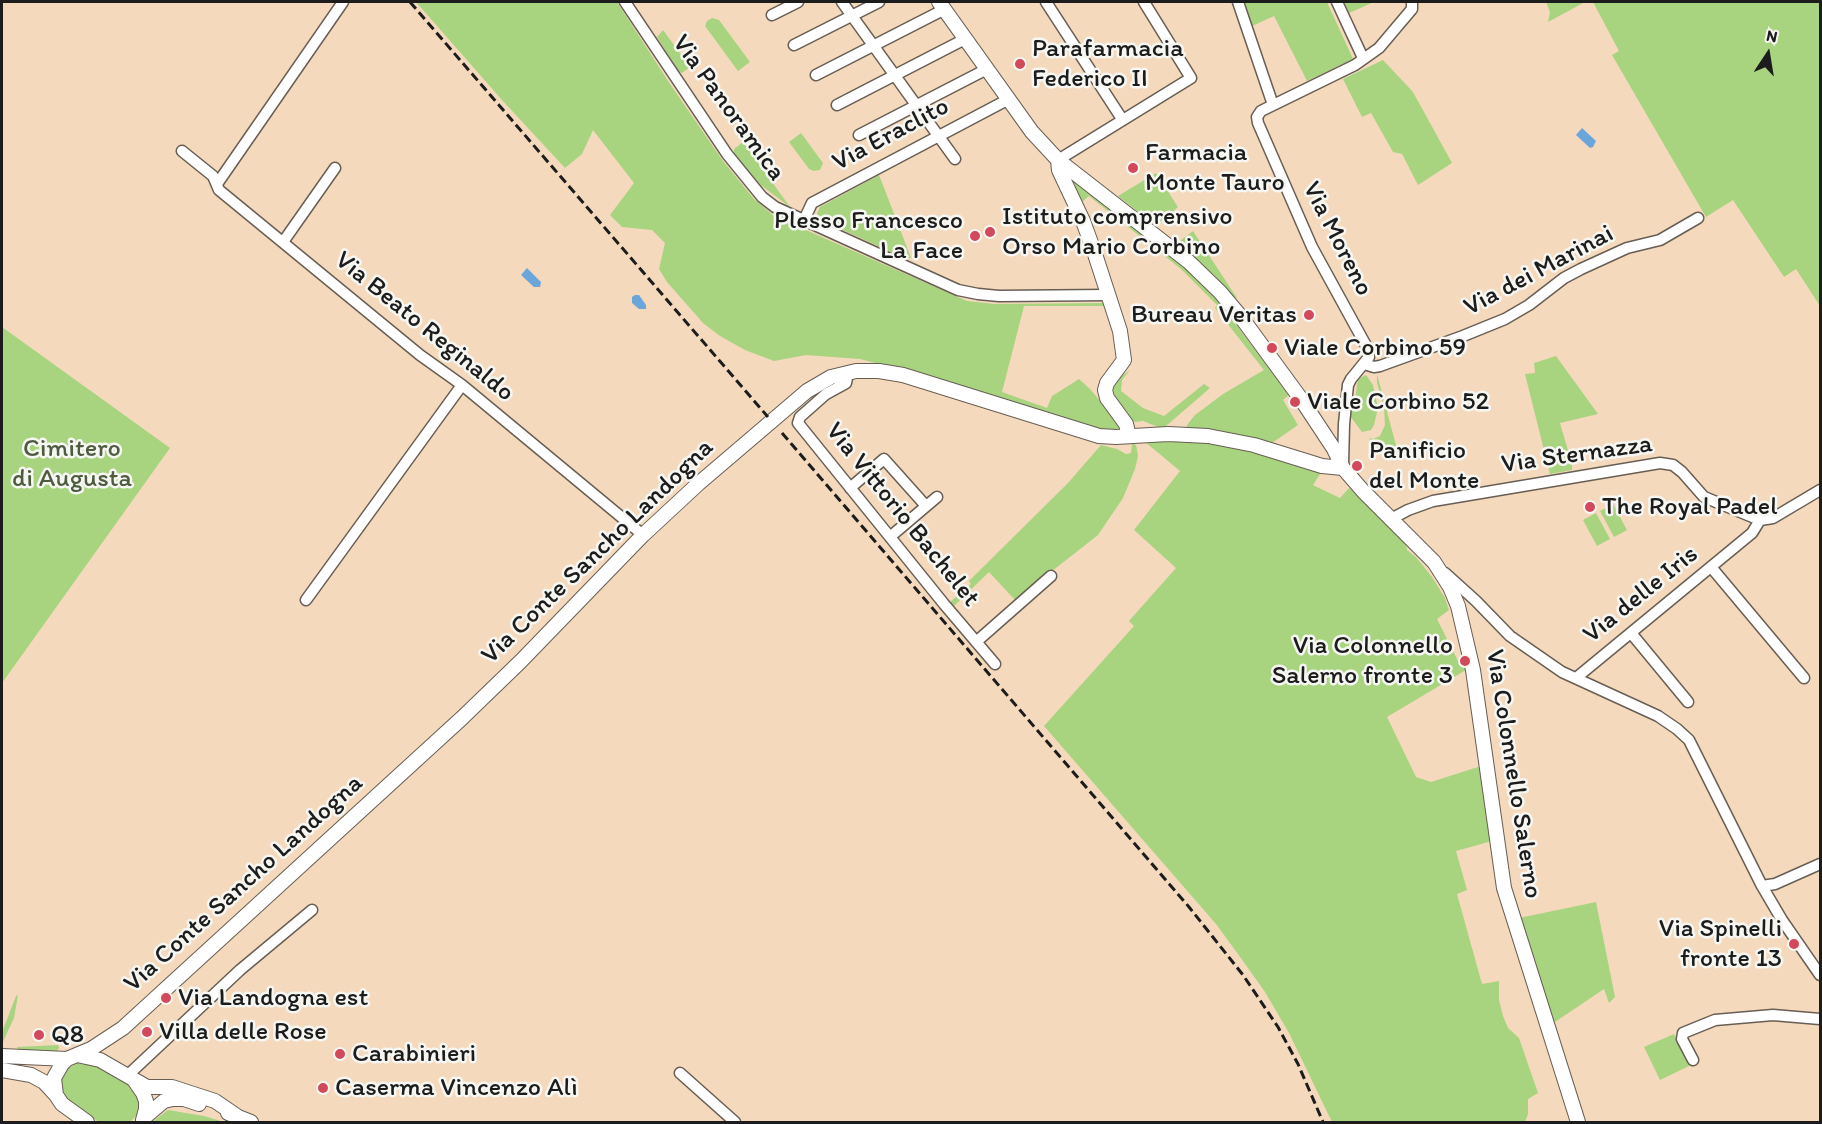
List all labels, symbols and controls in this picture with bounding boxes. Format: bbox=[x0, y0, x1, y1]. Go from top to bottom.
north arrow bbox=[1738, 24, 1798, 84]
text: N bbox=[1765, 25, 1779, 46]
street label: Via Panoramica bbox=[665, 29, 791, 187]
place label: Parafarmacia Federico II bbox=[1032, 33, 1184, 94]
marker: Parafarmacia Federico II bbox=[1013, 57, 1027, 71]
street label: Via Eraclito bbox=[827, 91, 955, 179]
place label: Farmacia Monte Tauro bbox=[1145, 137, 1285, 198]
marker: Farmacia Monte Tauro bbox=[1126, 161, 1140, 175]
street label: Via Moreno bbox=[1295, 177, 1379, 301]
place label: Istituto comprensivo Orso Mario Corbino bbox=[1002, 201, 1233, 262]
place label: Plesso Francesco La Face bbox=[774, 205, 963, 266]
street label: Via dei Marinai bbox=[1459, 219, 1619, 323]
marker: Istituto comprensivo Orso Mario Corbino bbox=[983, 225, 997, 239]
marker: Plesso Francesco La Face bbox=[968, 229, 982, 243]
street label: Via Beato Reginaldo bbox=[328, 245, 520, 409]
place label: Bureau Veritas bbox=[1131, 299, 1297, 331]
marker: Bureau Veritas bbox=[1302, 308, 1316, 322]
place label: Viale Corbino 59 bbox=[1284, 332, 1466, 364]
marker: Viale Corbino 59 bbox=[1265, 341, 1279, 355]
place label: Viale Corbino 52 bbox=[1307, 386, 1489, 418]
marker: Viale Corbino 52 bbox=[1288, 395, 1302, 409]
street label: Via Vittorio Bachelet bbox=[818, 416, 986, 614]
street label: Via Sternazza bbox=[1500, 429, 1654, 481]
park label: Cimitero di Augusta bbox=[12, 433, 132, 494]
street label: Via Conte Sancho Landogna bbox=[475, 433, 721, 671]
place label: Panificio del Monte bbox=[1369, 435, 1479, 496]
marker: Panificio del Monte bbox=[1350, 459, 1364, 473]
place label: The Royal Padel bbox=[1602, 491, 1777, 523]
marker: The Royal Padel bbox=[1583, 500, 1597, 514]
street label: Via delle Iris bbox=[1577, 539, 1705, 651]
place label: Via Colonnello Salerno fronte 3 bbox=[1272, 630, 1453, 692]
street label: Via Colonnello Salerno bbox=[1478, 647, 1548, 901]
marker: Via Colonnello Salerno fronte 3 bbox=[1458, 654, 1472, 668]
street label: Via Conte Sancho Landogna bbox=[118, 768, 370, 1000]
place label: Via Spinelli fronte 13 bbox=[1659, 913, 1782, 975]
marker: Via Spinelli fronte 13 bbox=[1787, 937, 1801, 951]
place label: Via Landogna est bbox=[178, 982, 368, 1014]
marker: Via Landogna est bbox=[159, 991, 173, 1005]
place label: Villa delle Rose bbox=[159, 1016, 327, 1048]
place label: Q8 bbox=[51, 1019, 84, 1051]
marker: Villa delle Rose bbox=[140, 1025, 154, 1039]
marker: Q8 bbox=[32, 1028, 46, 1042]
place label: Carabinieri bbox=[352, 1038, 476, 1070]
marker: Carabinieri bbox=[333, 1047, 347, 1061]
place label: Caserma Vincenzo Alì bbox=[335, 1072, 578, 1104]
marker: Caserma Vincenzo Alì bbox=[316, 1081, 330, 1095]

